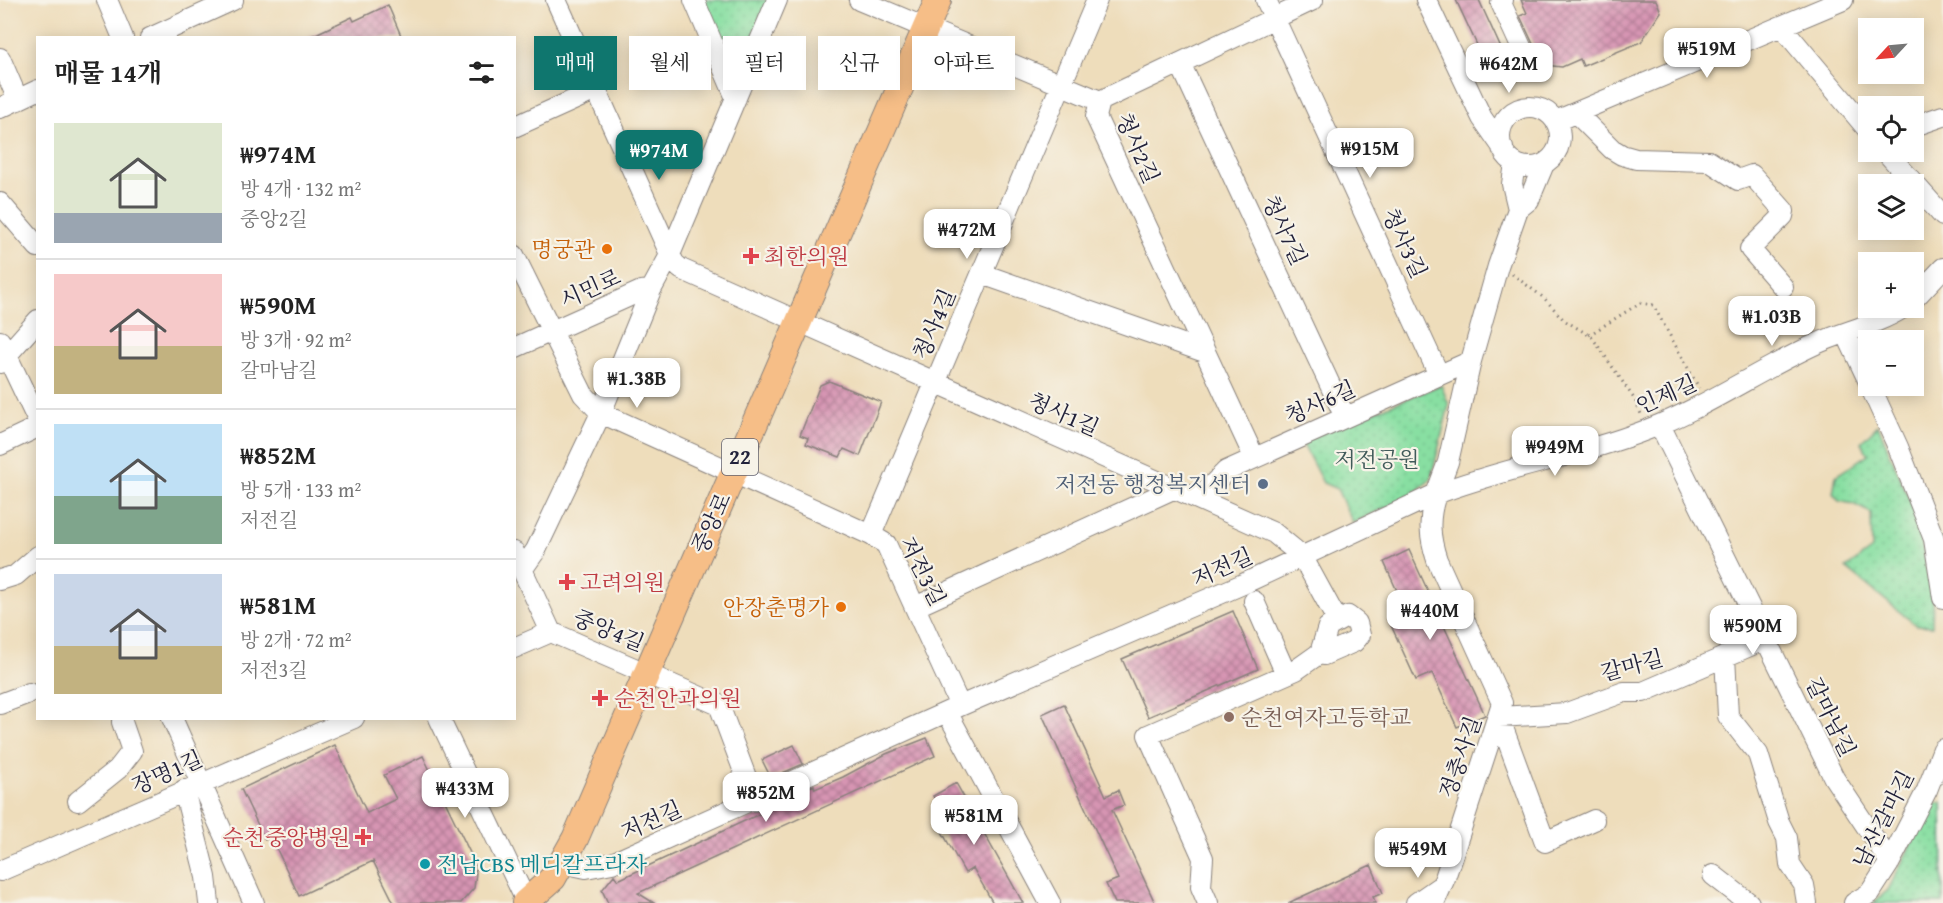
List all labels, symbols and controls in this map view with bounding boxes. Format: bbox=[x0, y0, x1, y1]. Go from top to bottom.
north arrow bbox=[1858, 18, 1924, 84]
map controls bbox=[1858, 18, 1924, 396]
pin: ₩519M bbox=[1665, 28, 1749, 79]
text: ₩519M bbox=[1678, 33, 1736, 62]
chip: 매매 bbox=[534, 36, 617, 90]
chip: 월세 bbox=[629, 36, 711, 90]
chip: 필터 bbox=[723, 36, 806, 90]
chip: 신규 bbox=[818, 36, 900, 90]
chip: 아파트 bbox=[912, 36, 1015, 90]
pin: ₩642M bbox=[1467, 43, 1551, 94]
text: ₩642M bbox=[1480, 48, 1538, 77]
text: 매물 14개 bbox=[54, 53, 162, 92]
icon: filters bbox=[465, 56, 498, 89]
button: locate bbox=[1858, 96, 1924, 162]
street label: 청사2길 bbox=[1108, 108, 1168, 188]
pin: ₩915M bbox=[1328, 128, 1412, 179]
pin: ₩974M bbox=[617, 130, 701, 181]
text: ₩915M bbox=[1341, 133, 1399, 162]
text: ₩974M bbox=[240, 134, 316, 173]
text: ₩974M bbox=[630, 135, 688, 164]
icon: home bbox=[102, 147, 174, 219]
text: 방 4개 · 132 m² bbox=[240, 174, 361, 203]
button: layers bbox=[1858, 174, 1924, 240]
street label: 청사7길 bbox=[1255, 190, 1315, 270]
street label: 청사3길 bbox=[1375, 203, 1435, 283]
text: 중앙2길 bbox=[240, 204, 308, 233]
pin: ₩472M bbox=[925, 209, 1009, 260]
text: ₩472M bbox=[938, 214, 996, 243]
place label: 명궁관 bbox=[531, 233, 596, 265]
place label: 최한의원 bbox=[764, 240, 849, 272]
marker: 명궁관 bbox=[600, 242, 614, 256]
marker: 최한의원 bbox=[742, 247, 760, 265]
button: + bbox=[1858, 252, 1924, 318]
street label: 시민로 bbox=[554, 260, 626, 316]
street label: 청사4길 bbox=[905, 284, 963, 364]
text: ₩590M bbox=[240, 285, 316, 324]
pin: ₩1.03B bbox=[1723, 296, 1821, 347]
icon: home bbox=[102, 298, 174, 370]
text: ₩1.03B bbox=[1742, 301, 1802, 330]
text: 방 3개 · 92 m² bbox=[240, 325, 352, 354]
button: − bbox=[1858, 330, 1924, 396]
text: 갈마남길 bbox=[240, 355, 317, 384]
pin: ₩1.38B bbox=[588, 358, 686, 409]
text: ₩1.38B bbox=[607, 363, 667, 392]
street label: 인제길 bbox=[1630, 366, 1702, 422]
street label: 청사6길 bbox=[1280, 372, 1360, 432]
street label: 청사1길 bbox=[1024, 384, 1104, 444]
pin: ₩949M bbox=[1513, 426, 1597, 477]
text: ₩949M bbox=[1526, 431, 1584, 460]
text: ₩852M bbox=[240, 435, 316, 474]
road number: 22 bbox=[722, 439, 758, 475]
park label: 저전공원 bbox=[1334, 443, 1420, 475]
icon: home bbox=[102, 448, 174, 520]
place label: 저전동 행정복지센터 bbox=[1055, 468, 1251, 500]
text: 방 5개 · 133 m² bbox=[240, 475, 361, 504]
marker: 저전동 행정복지센터 bbox=[1256, 477, 1270, 491]
street label: 중앙로 bbox=[683, 487, 739, 559]
text: 저전길 bbox=[240, 505, 298, 534]
street label: 저전3길 bbox=[892, 531, 954, 611]
street label: 저전길 bbox=[1186, 539, 1258, 595]
place label: 고려의원 bbox=[580, 566, 665, 598]
marker: 고려의원 bbox=[558, 573, 576, 591]
text: ₩581M bbox=[240, 585, 316, 624]
pin: ₩440M bbox=[1388, 590, 1472, 641]
place label: 안장춘명가 bbox=[723, 591, 830, 623]
text: ₩440M bbox=[1401, 595, 1459, 624]
icon: home bbox=[102, 598, 174, 670]
marker: 안장춘명가 bbox=[834, 600, 848, 614]
street label: 중앙4길 bbox=[569, 601, 649, 659]
pin: ₩590M bbox=[1711, 605, 1795, 656]
text: ₩590M bbox=[1724, 610, 1782, 639]
text: 방 2개 · 72 m² bbox=[240, 625, 352, 654]
street label: 갈마길 bbox=[1597, 641, 1667, 689]
text: 저전3길 bbox=[240, 655, 308, 684]
street label: 갈마남길 bbox=[1798, 672, 1864, 762]
place label: 순천안과의원 bbox=[614, 682, 742, 714]
marker: 순천안과의원 bbox=[591, 689, 609, 707]
place label: 순천여자고등학교 bbox=[1241, 701, 1411, 733]
marker: 순천여자고등학교 bbox=[1222, 710, 1236, 724]
street label: 정충사길 bbox=[1431, 712, 1489, 802]
street label: 장명1길 bbox=[127, 742, 207, 802]
street label: 남산갈마길 bbox=[1845, 764, 1921, 874]
pin: ₩433M bbox=[423, 768, 507, 819]
pin: ₩852M bbox=[724, 772, 808, 823]
text: ₩433M bbox=[436, 773, 494, 802]
text: ₩852M bbox=[737, 777, 795, 806]
street label: 저전길 bbox=[615, 792, 687, 848]
pin: ₩581M bbox=[932, 795, 1016, 846]
text: ₩581M bbox=[945, 800, 1003, 829]
place label: 순천중앙병원 bbox=[222, 821, 350, 853]
marker: 순천중앙병원 bbox=[354, 828, 372, 846]
pin: ₩549M bbox=[1376, 828, 1460, 879]
text: ₩549M bbox=[1389, 833, 1447, 862]
place label: 전남CBS 메디칼프라자 bbox=[437, 848, 648, 880]
marker: 전남CBS 메디칼프라자 bbox=[418, 857, 432, 871]

